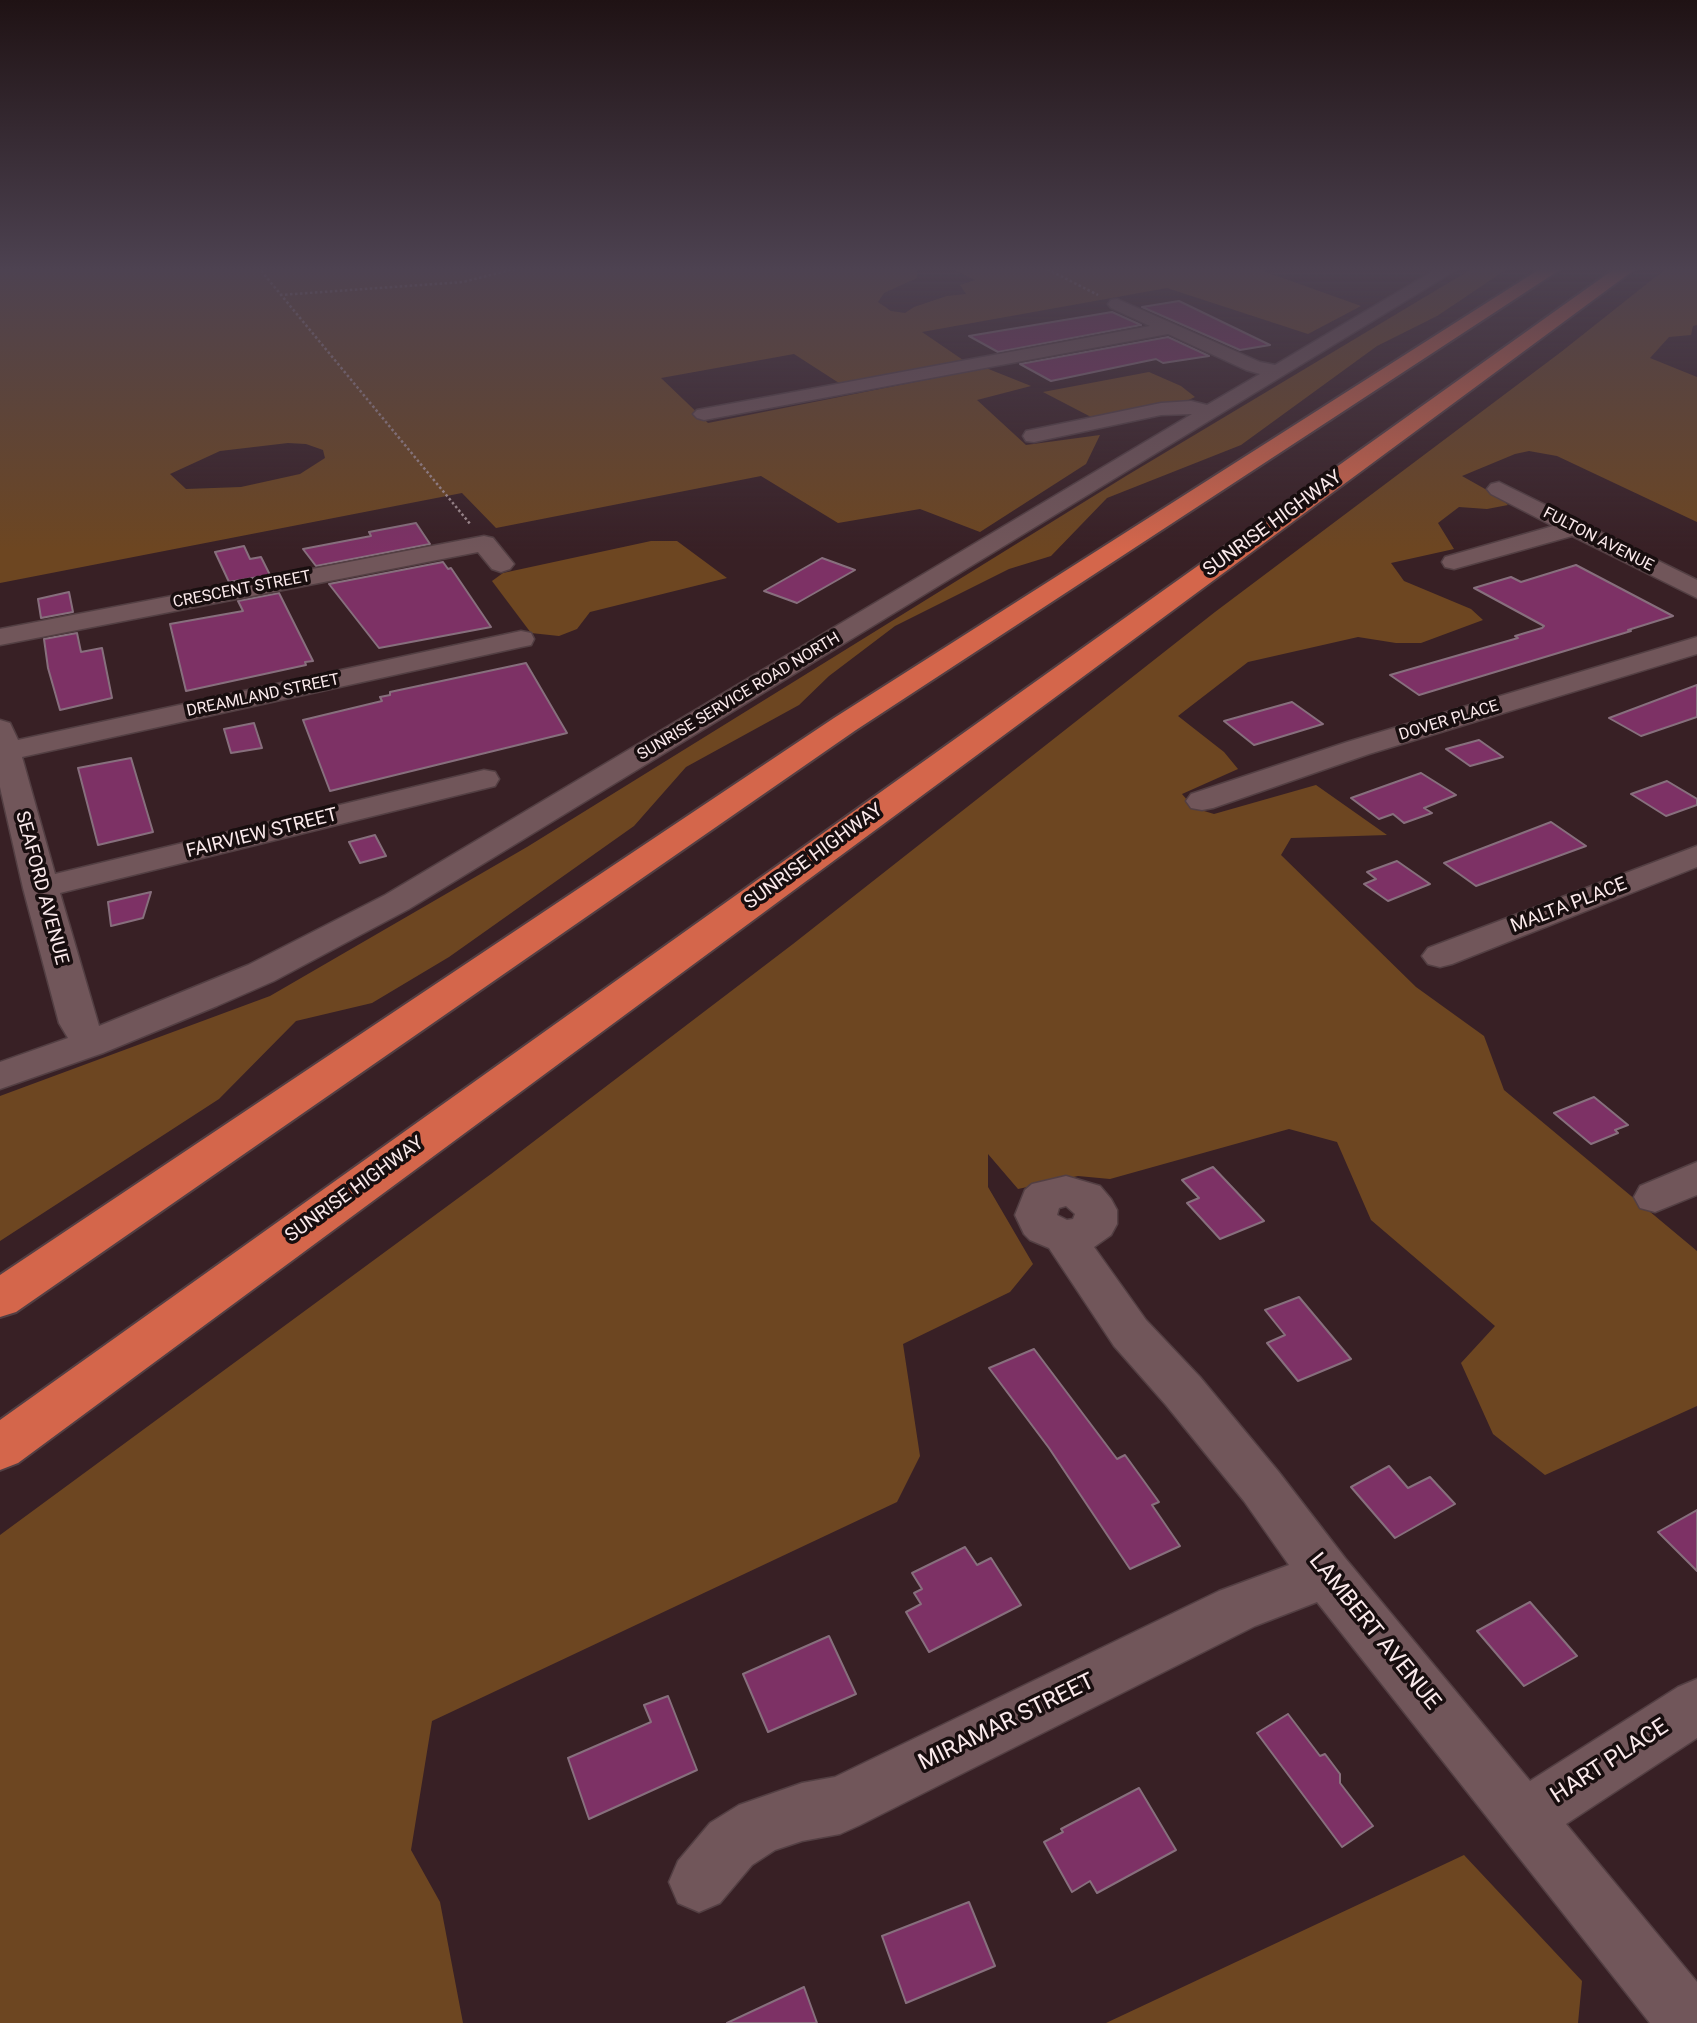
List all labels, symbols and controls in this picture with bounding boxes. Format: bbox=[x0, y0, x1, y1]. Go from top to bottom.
street label: SUNRISE HIGHWAY bbox=[1199, 466, 1347, 582]
street label: FULTON AVENUE bbox=[1540, 504, 1656, 576]
street label: CRESCENT STREET bbox=[172, 567, 312, 613]
street label: SUNRISE SERVICE ROAD NORTH bbox=[634, 629, 844, 765]
street label: DREAMLAND STREET bbox=[185, 670, 341, 722]
street label: DOVER PLACE bbox=[1397, 697, 1501, 745]
street label: SUNRISE HIGHWAY bbox=[740, 799, 888, 915]
street label: FAIRVIEW STREET bbox=[184, 804, 340, 864]
street label: SEAFORD AVENUE bbox=[10, 809, 72, 967]
street label: MALTA PLACE bbox=[1508, 873, 1630, 939]
street label: SUNRISE HIGHWAY bbox=[281, 1132, 429, 1248]
street label: LAMBERT AVENUE bbox=[1302, 1548, 1446, 1716]
street label: MIRAMAR STREET bbox=[915, 1668, 1099, 1778]
street label: HART PLACE bbox=[1546, 1714, 1674, 1810]

